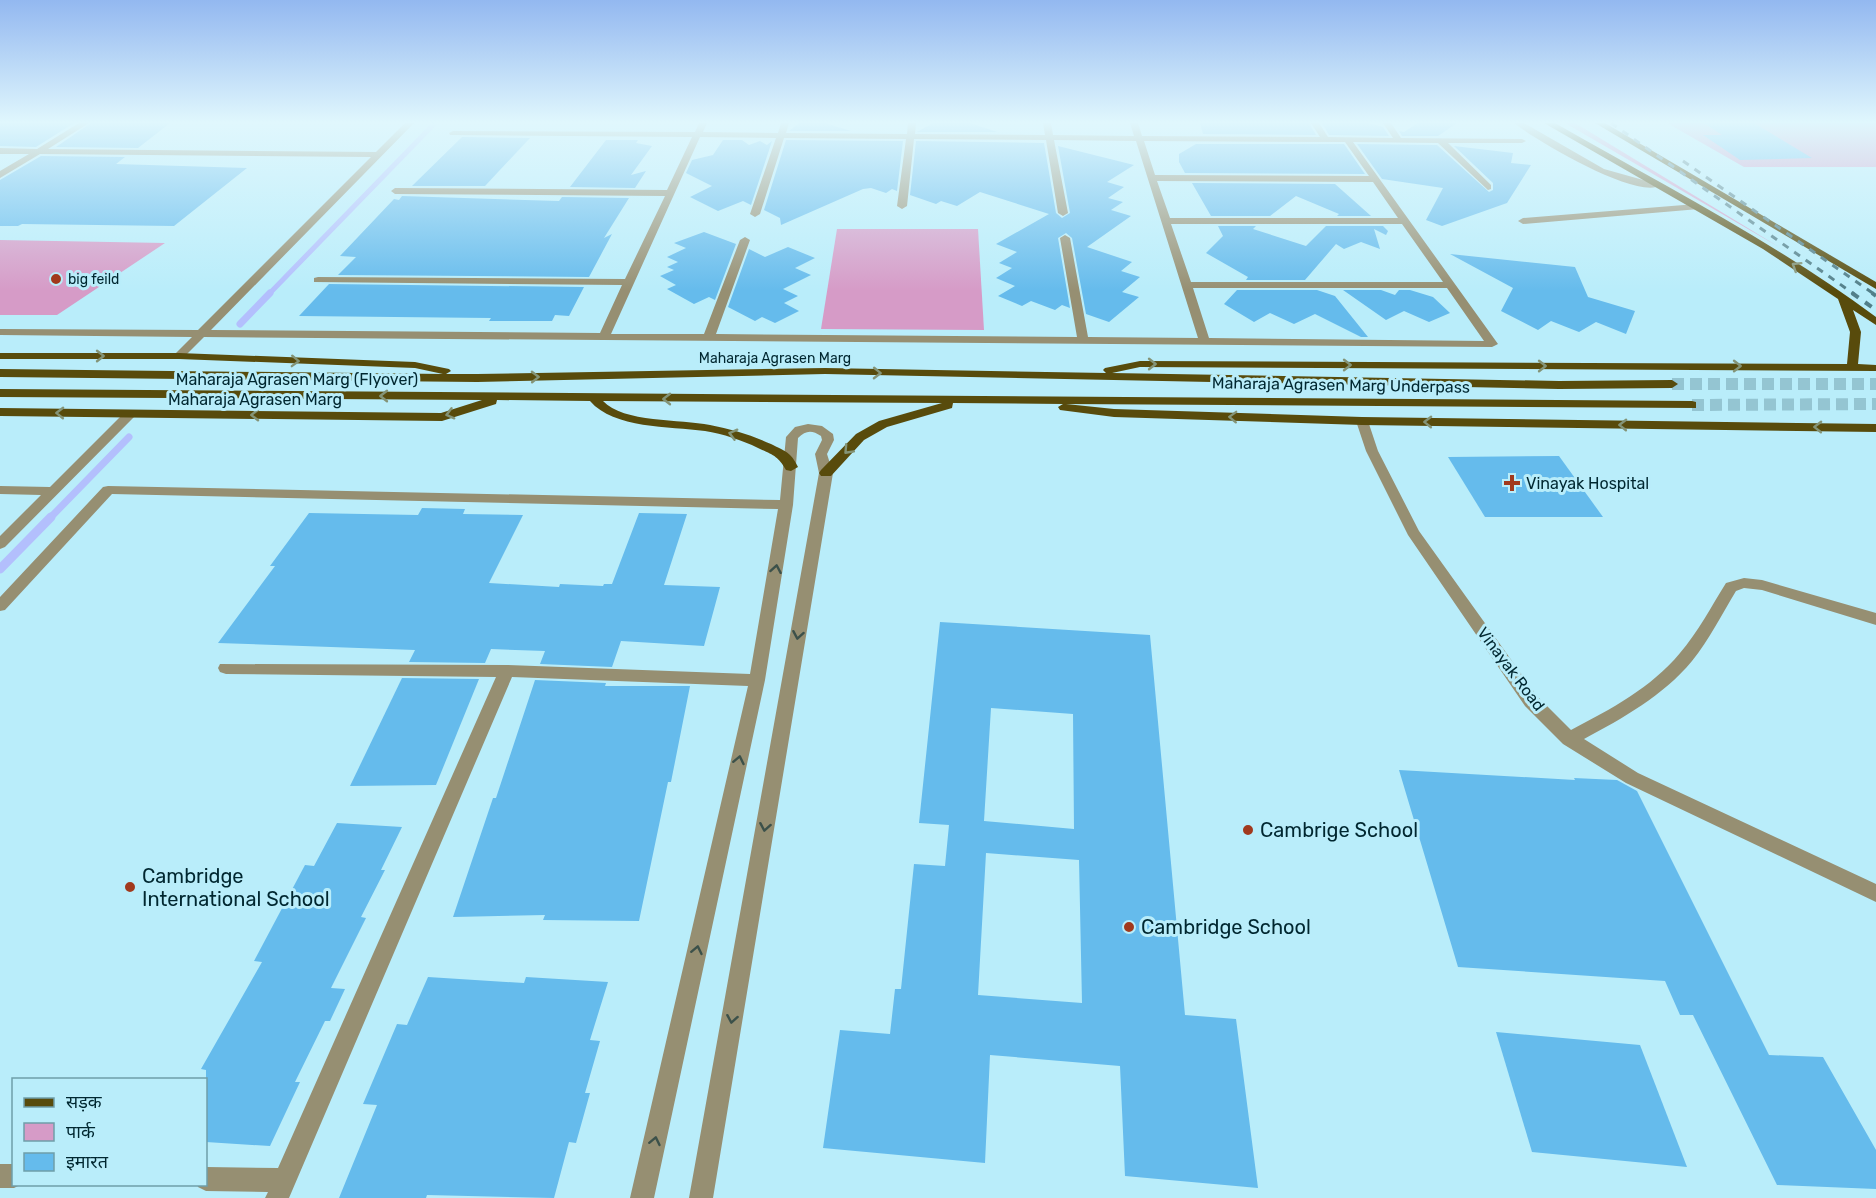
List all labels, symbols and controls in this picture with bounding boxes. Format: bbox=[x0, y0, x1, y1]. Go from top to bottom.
one-way arrow bbox=[1792, 261, 1802, 273]
place label: big feild bbox=[68, 271, 119, 288]
marker: big feild bbox=[49, 272, 63, 286]
one-way arrow bbox=[96, 350, 105, 362]
street label: Maharaja Agrasen Marg bbox=[699, 350, 851, 367]
one-way arrow bbox=[291, 354, 300, 367]
one-way arrow bbox=[1148, 358, 1157, 370]
one-way arrow bbox=[1343, 359, 1352, 371]
one-way arrow bbox=[1538, 360, 1547, 372]
one-way arrow bbox=[1733, 360, 1742, 372]
one-way arrow bbox=[873, 367, 882, 379]
street label: Maharaja Agrasen Marg (Flyover) bbox=[176, 370, 418, 389]
one-way arrow bbox=[531, 371, 540, 383]
street label: Maharaja Agrasen Marg Underpass bbox=[1212, 373, 1470, 397]
street label: Maharaja Agrasen Marg bbox=[168, 390, 342, 409]
one-way arrow bbox=[380, 390, 389, 402]
one-way arrow bbox=[662, 393, 671, 405]
one-way arrow bbox=[56, 407, 65, 419]
one-way arrow bbox=[445, 407, 456, 419]
one-way arrow bbox=[251, 409, 260, 421]
one-way arrow bbox=[1228, 410, 1237, 423]
one-way arrow bbox=[1423, 416, 1432, 428]
one-way arrow bbox=[1618, 418, 1627, 431]
one-way arrow bbox=[1813, 421, 1822, 433]
one-way arrow bbox=[728, 429, 738, 442]
one-way arrow bbox=[844, 444, 855, 454]
marker: Vinayak Hospital bbox=[1503, 474, 1521, 492]
place label: Vinayak Hospital bbox=[1526, 474, 1649, 493]
one-way arrow bbox=[769, 564, 781, 573]
street label: Vinayak Road bbox=[1473, 623, 1549, 715]
one-way arrow bbox=[793, 630, 805, 639]
one-way arrow bbox=[732, 755, 745, 765]
place label: Cambrige School bbox=[1260, 818, 1418, 842]
one-way arrow bbox=[759, 821, 772, 831]
marker: Cambrige School bbox=[1241, 823, 1255, 837]
place label: Cambridge International School bbox=[142, 864, 330, 911]
marker: Cambridge International School bbox=[123, 880, 137, 894]
place label: Cambridge School bbox=[1141, 915, 1311, 939]
marker: Cambridge School bbox=[1122, 920, 1136, 934]
one-way arrow bbox=[690, 946, 703, 956]
one-way arrow bbox=[726, 1014, 738, 1023]
legend bbox=[12, 1078, 207, 1186]
text: सड़क bbox=[66, 1091, 103, 1113]
text: पार्क bbox=[66, 1121, 96, 1143]
one-way arrow bbox=[647, 1136, 660, 1146]
text: इमारत bbox=[66, 1151, 109, 1173]

